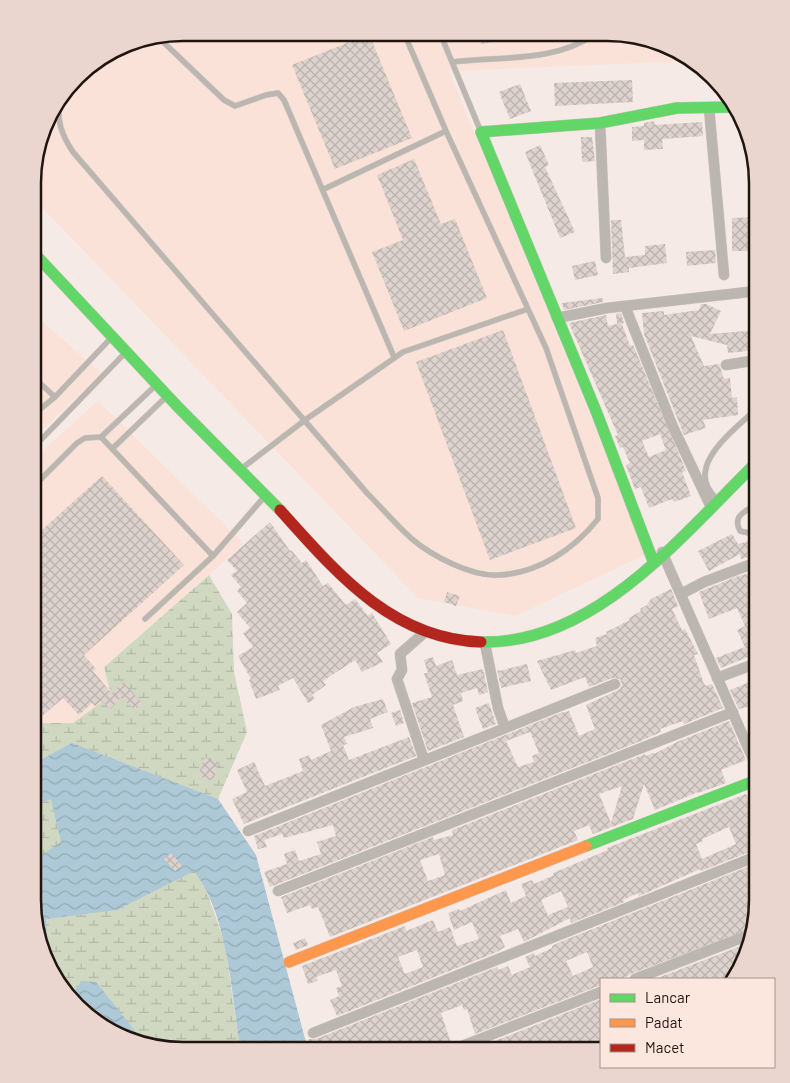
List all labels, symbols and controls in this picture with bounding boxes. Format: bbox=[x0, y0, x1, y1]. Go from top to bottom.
legend bbox=[600, 978, 775, 1068]
text: Lancar bbox=[645, 988, 691, 1006]
text: Padat bbox=[645, 1013, 683, 1031]
text: Macet bbox=[645, 1038, 685, 1056]

